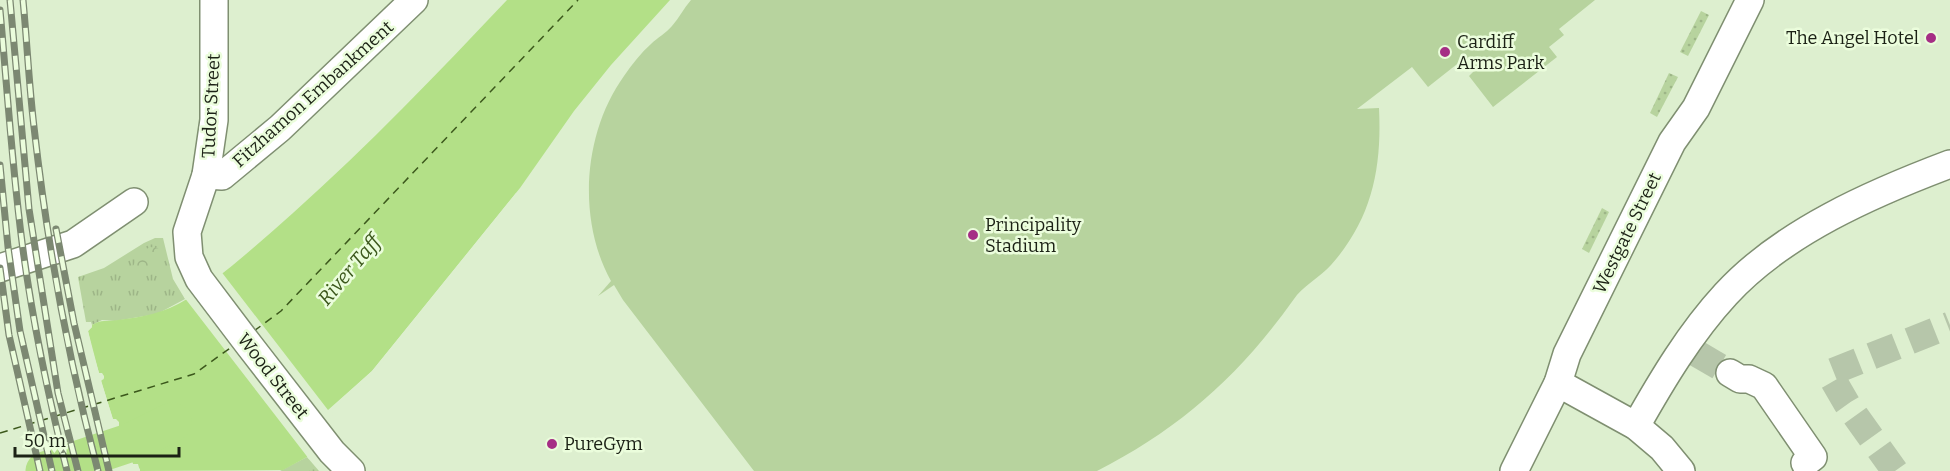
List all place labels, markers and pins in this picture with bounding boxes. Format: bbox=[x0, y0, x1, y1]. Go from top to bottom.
place label: The Angel Hotel bbox=[1786, 27, 1919, 49]
place label: Cardiff Arms Park bbox=[1457, 31, 1545, 74]
marker: The Angel Hotel bbox=[1924, 31, 1938, 45]
marker: Cardiff Arms Park bbox=[1438, 45, 1452, 59]
place label: Principality Stadium bbox=[985, 214, 1082, 257]
marker: Principality Stadium bbox=[966, 228, 980, 242]
place label: PureGym bbox=[564, 433, 643, 455]
marker: PureGym bbox=[545, 437, 559, 451]

